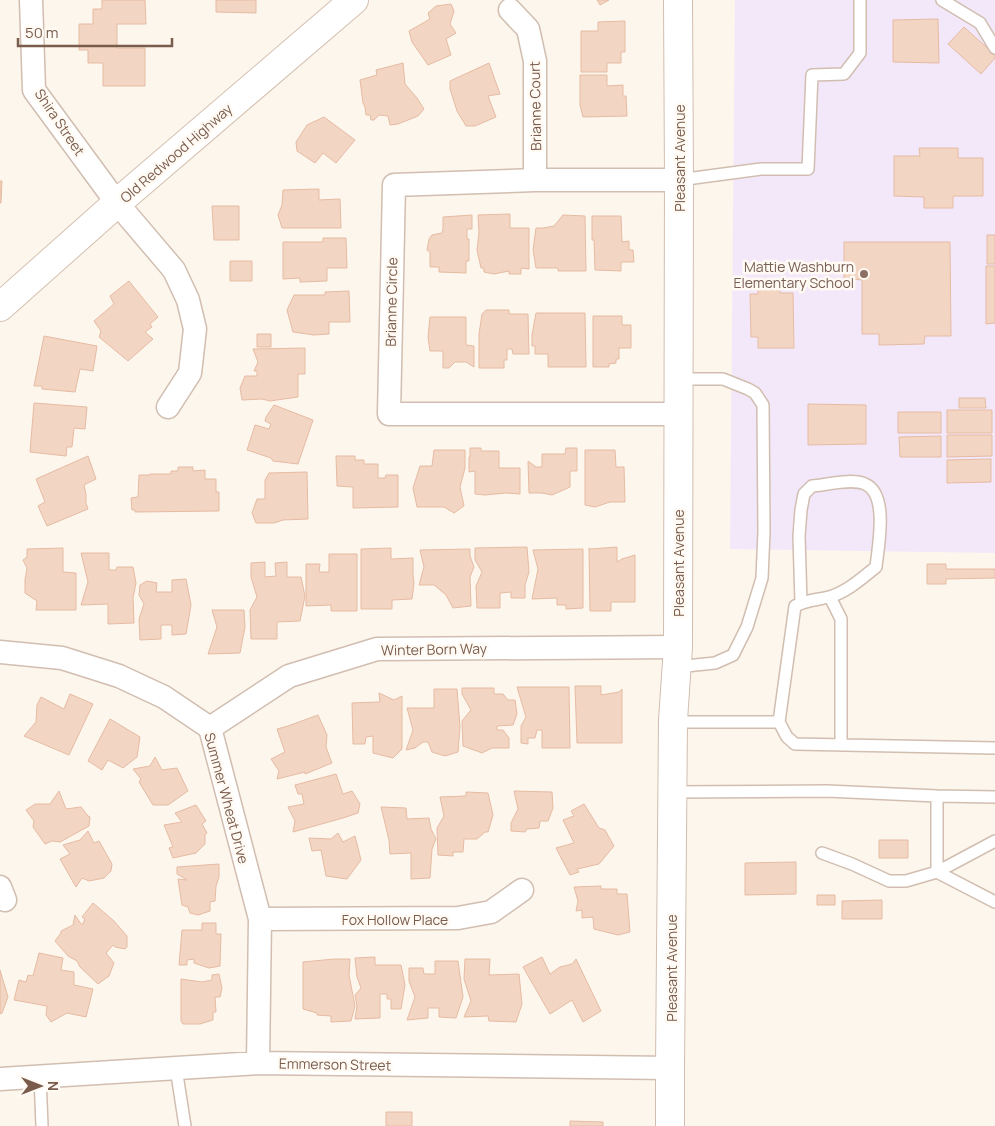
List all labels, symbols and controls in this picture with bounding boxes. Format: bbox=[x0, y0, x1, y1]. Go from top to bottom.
scale bar bbox=[18, 15, 171, 47]
text: 50 m bbox=[25, 22, 59, 43]
street label: Brianne Court bbox=[525, 61, 545, 151]
street label: Shira Street bbox=[31, 85, 90, 159]
street label: Old Redwood Highway bbox=[116, 99, 236, 207]
street label: Pleasant Avenue bbox=[670, 104, 689, 212]
street label: Brianne Circle bbox=[381, 257, 401, 347]
place label: Mattie Washburn Elementary School bbox=[734, 257, 854, 292]
marker: Mattie Washburn Elementary School bbox=[858, 268, 870, 280]
street label: Pleasant Avenue bbox=[669, 509, 688, 617]
street label: Winter Born Way bbox=[381, 639, 488, 659]
street label: Summer Wheat Drive bbox=[200, 730, 254, 866]
street label: Fox Hollow Place bbox=[342, 910, 448, 929]
street label: Pleasant Avenue bbox=[662, 914, 681, 1022]
street label: Emmerson Street bbox=[279, 1054, 392, 1074]
north arrow bbox=[15, 1061, 65, 1111]
text: N bbox=[44, 1081, 63, 1091]

